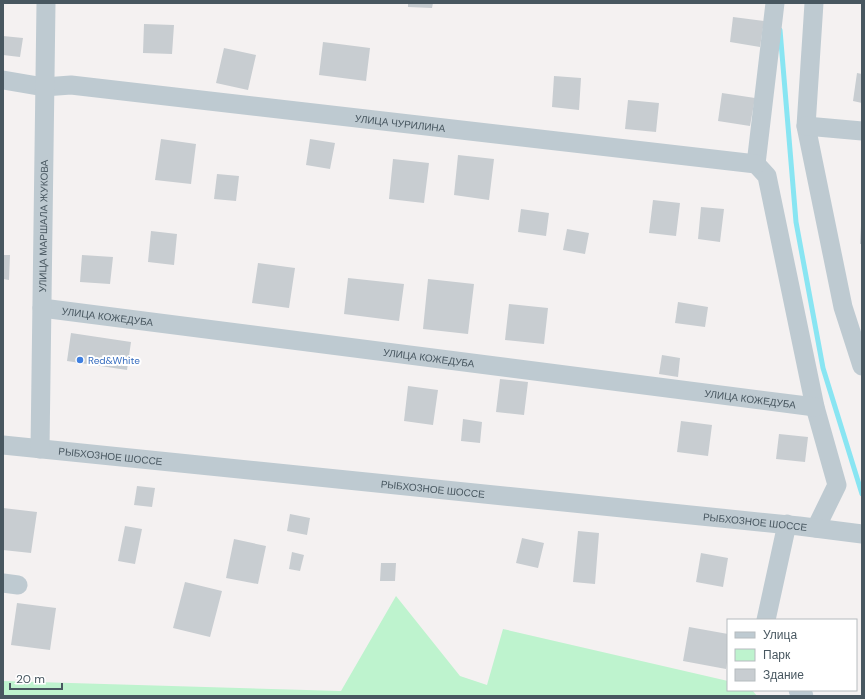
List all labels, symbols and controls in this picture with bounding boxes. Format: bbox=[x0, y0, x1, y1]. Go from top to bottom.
street label: УЛИЦА ЧУРИЛИНА bbox=[354, 112, 446, 135]
street label: УЛИЦА МАРШАЛА ЖУКОВА bbox=[36, 159, 51, 292]
street label: УЛИЦА КОЖЕДУБА bbox=[61, 305, 154, 329]
street label: УЛИЦА КОЖЕДУБА bbox=[382, 346, 476, 370]
place label: Red&White bbox=[88, 354, 140, 367]
marker: Red&White bbox=[75, 355, 85, 365]
street label: УЛИЦА КОЖЕДУБА bbox=[704, 387, 797, 412]
street label: РЫБХОЗНОЕ ШОССЕ bbox=[58, 445, 163, 468]
street label: РЫБХОЗНОЕ ШОССЕ bbox=[380, 477, 486, 501]
street label: РЫБХОЗНОЕ ШОССЕ bbox=[702, 510, 808, 534]
legend bbox=[727, 619, 857, 691]
text: Улица bbox=[763, 627, 797, 643]
text: Парк bbox=[763, 647, 791, 663]
scale bar bbox=[10, 665, 62, 691]
text: Здание bbox=[763, 667, 804, 683]
text: 20 m bbox=[16, 671, 45, 687]

